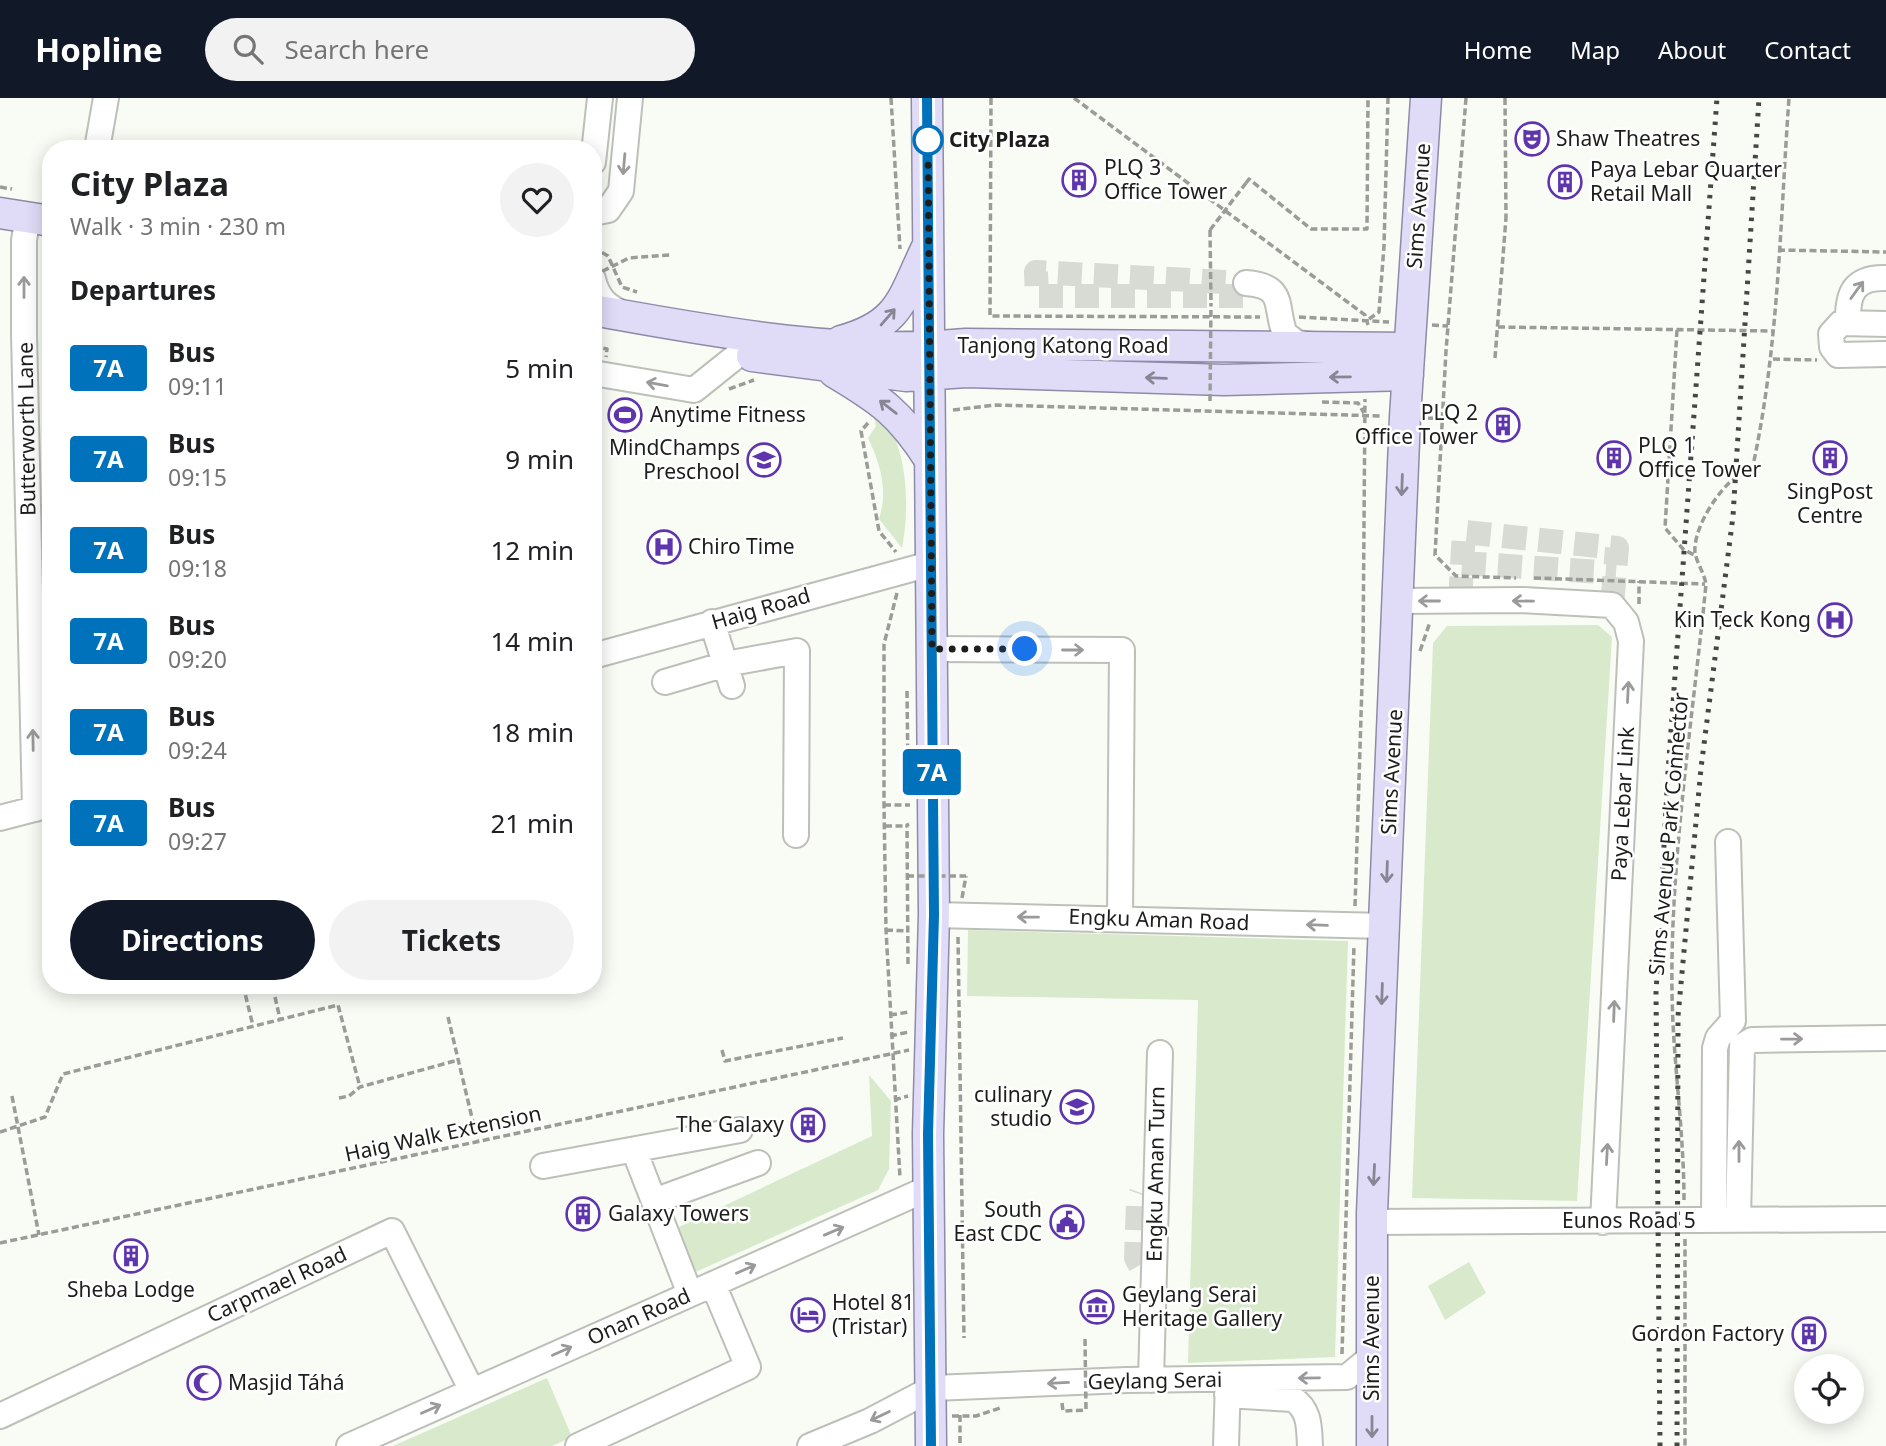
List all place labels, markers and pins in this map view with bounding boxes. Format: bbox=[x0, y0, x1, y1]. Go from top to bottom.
theatre icon: Shaw Theatres bbox=[1513, 120, 1551, 158]
place label: Shaw Theatres bbox=[1556, 124, 1700, 152]
marker: City Plaza bbox=[913, 125, 943, 155]
place label: City Plaza bbox=[949, 125, 1050, 153]
place label: PLQ 3 Office Tower bbox=[1104, 153, 1227, 205]
place label: Paya Lebar Quarter Retail Mall bbox=[1590, 155, 1782, 207]
building icon: PLQ 3 Office Tower bbox=[1060, 161, 1098, 199]
building icon: Paya Lebar Quarter Retail Mall bbox=[1546, 163, 1584, 201]
sports icon: Anytime Fitness bbox=[606, 396, 644, 434]
place label: PLQ 2 Office Tower bbox=[1355, 398, 1478, 450]
place label: Anytime Fitness bbox=[650, 400, 806, 428]
building icon: PLQ 2 Office Tower bbox=[1484, 406, 1522, 444]
place label: PLQ 1 Office Tower bbox=[1638, 431, 1761, 483]
place label: MindChamps Preschool bbox=[609, 433, 740, 485]
building icon: PLQ 1 Office Tower bbox=[1595, 439, 1633, 477]
building icon: SingPost Centre bbox=[1811, 439, 1849, 477]
school or university icon: MindChamps Preschool bbox=[745, 441, 783, 479]
place label: SingPost Centre bbox=[1787, 477, 1873, 529]
hospital icon: Chiro Time bbox=[645, 528, 683, 566]
place label: Chiro Time bbox=[688, 532, 795, 560]
hospital icon: Kin Teck Kong bbox=[1816, 601, 1854, 639]
place label: Kin Teck Kong bbox=[1674, 605, 1811, 633]
place label: culinary studio bbox=[974, 1080, 1052, 1132]
school or university icon: culinary studio bbox=[1058, 1088, 1096, 1126]
building icon: The Galaxy bbox=[789, 1106, 827, 1144]
place label: The Galaxy bbox=[676, 1110, 784, 1138]
building icon: Galaxy Towers bbox=[564, 1195, 602, 1233]
place label: South East CDC bbox=[954, 1195, 1042, 1247]
place label: Galaxy Towers bbox=[608, 1199, 749, 1227]
public building icon: South East CDC bbox=[1048, 1203, 1086, 1241]
building icon: Sheba Lodge bbox=[112, 1237, 150, 1275]
place label: Sheba Lodge bbox=[67, 1275, 195, 1303]
place label: Geylang Serai Heritage Gallery bbox=[1122, 1280, 1282, 1332]
place label: Hotel 81 (Tristar) bbox=[832, 1288, 915, 1340]
museum icon: Geylang Serai Heritage Gallery bbox=[1078, 1288, 1116, 1326]
hotel icon: Hotel 81 (Tristar) bbox=[789, 1296, 827, 1334]
building icon: Gordon Factory bbox=[1790, 1315, 1828, 1353]
place label: Gordon Factory bbox=[1631, 1319, 1784, 1347]
mosque icon: Masjid Táhá bbox=[185, 1364, 223, 1402]
place label: Masjid Táhá bbox=[228, 1368, 345, 1396]

